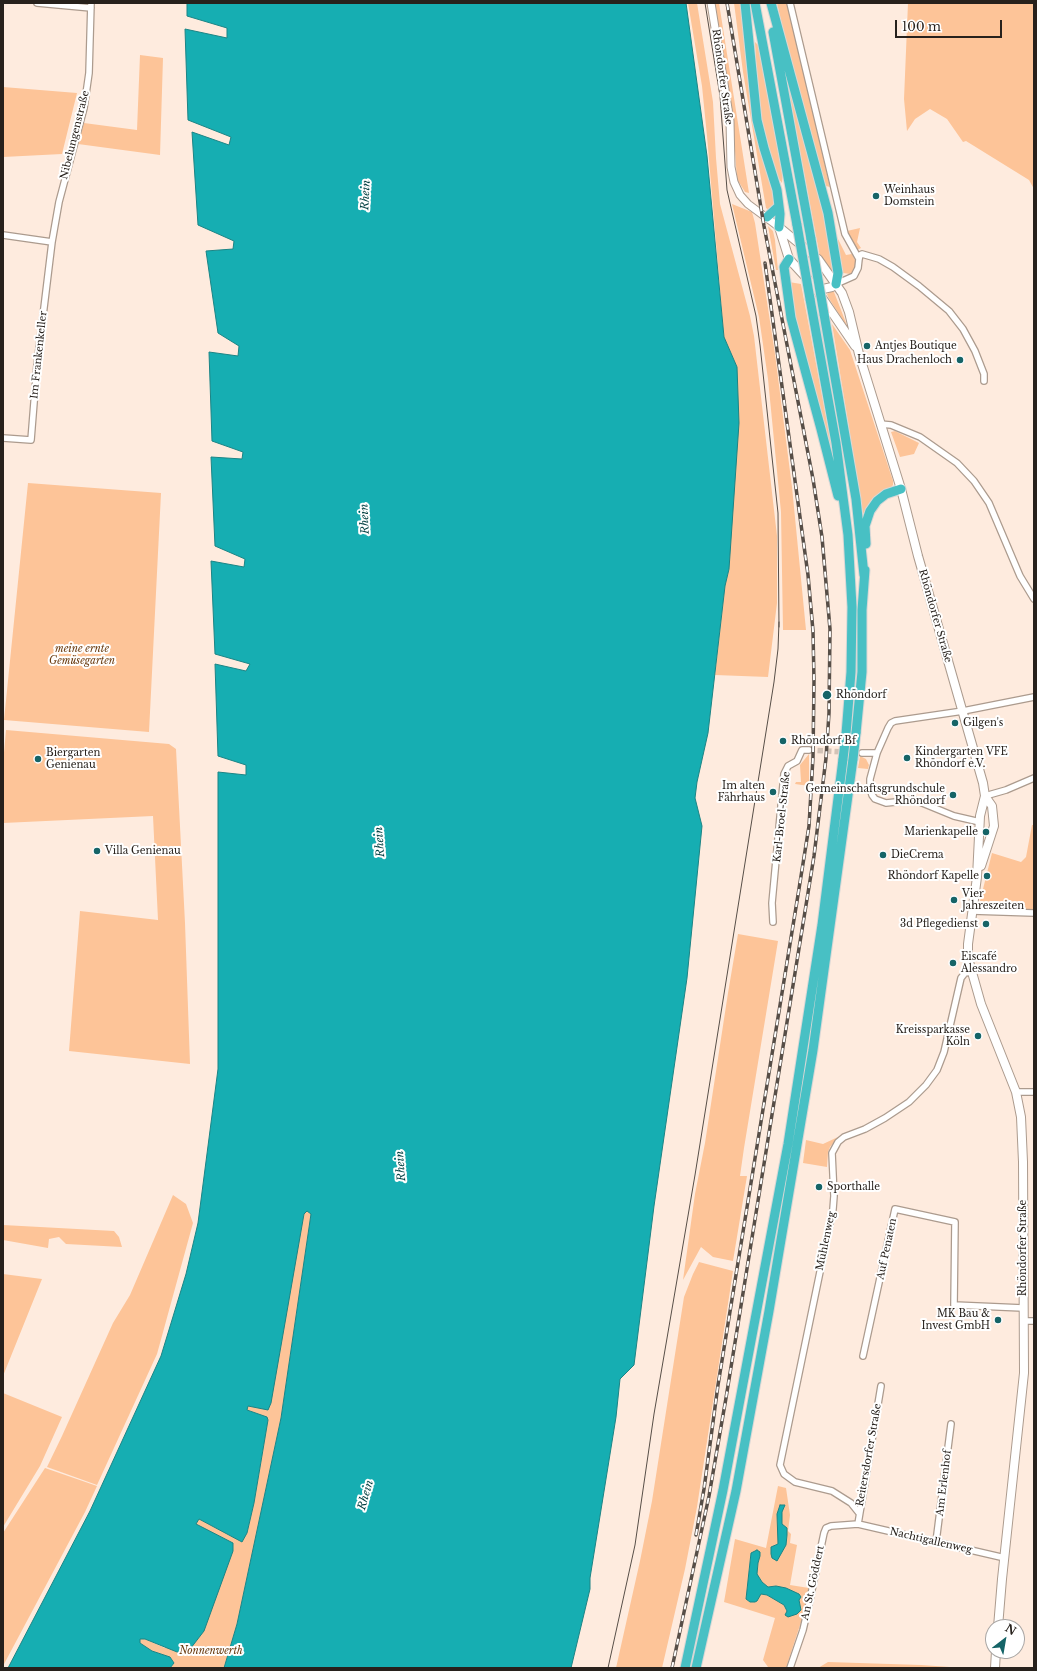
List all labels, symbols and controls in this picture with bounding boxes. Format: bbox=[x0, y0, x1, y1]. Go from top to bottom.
scale bar bbox=[897, 12, 1004, 38]
text: 100 m bbox=[902, 19, 941, 34]
street label: Rhöndorfer Straße bbox=[709, 28, 735, 126]
street label: Nibelungenstraße bbox=[58, 89, 92, 181]
water label: Rhein bbox=[359, 179, 373, 211]
place label: Weinhaus Domstein bbox=[884, 184, 935, 208]
marker: Weinhaus Domstein bbox=[871, 191, 881, 201]
street label: Im Frankenkeller bbox=[28, 310, 50, 400]
place label: Antjes Boutique bbox=[875, 340, 957, 352]
marker: Antjes Boutique bbox=[862, 341, 872, 351]
place label: Haus Drachenloch bbox=[857, 354, 952, 366]
marker: Haus Drachenloch bbox=[955, 355, 965, 365]
water label: Rhein bbox=[358, 504, 372, 534]
street label: Rhöndorfer Straße bbox=[916, 568, 954, 664]
park label: meine ernte Gemüsegarten bbox=[49, 643, 115, 666]
marker: Rhöndorf bbox=[821, 689, 833, 701]
place label: Rhöndorf bbox=[836, 689, 886, 701]
place label: Gilgen's bbox=[963, 717, 1003, 729]
marker: Gilgen's bbox=[950, 718, 960, 728]
place label: Rhöndorf Bf bbox=[791, 735, 856, 747]
marker: Rhöndorf Bf bbox=[778, 736, 788, 746]
place label: Kindergarten VFE Rhöndorf e.V. bbox=[915, 746, 1008, 770]
place label: Biergarten Genienau bbox=[46, 747, 100, 770]
marker: Kindergarten VFE Rhöndorf e.V. bbox=[902, 753, 912, 763]
marker: Biergarten Genienau bbox=[33, 754, 43, 764]
street label: Karl-Broel-Straße bbox=[771, 771, 793, 863]
place label: Im alten Fährhaus bbox=[718, 780, 765, 804]
place label: Gemeinschaftsgrundschule Rhöndorf bbox=[805, 783, 945, 806]
marker: Im alten Fährhaus bbox=[768, 787, 778, 797]
marker: Gemeinschaftsgrundschule Rhöndorf bbox=[948, 790, 958, 800]
water label: Rhein bbox=[372, 826, 388, 858]
place label: Marienkapelle bbox=[904, 826, 978, 838]
marker: Marienkapelle bbox=[981, 827, 991, 837]
place label: Villa Genienau bbox=[105, 845, 181, 857]
marker: Villa Genienau bbox=[92, 846, 102, 856]
place label: DieCrema bbox=[891, 849, 944, 861]
marker: DieCrema bbox=[878, 850, 888, 860]
place label: Rhöndorf Kapelle bbox=[888, 870, 979, 882]
marker: Rhöndorf Kapelle bbox=[982, 871, 992, 881]
place label: Vier Jahreszeiten bbox=[962, 888, 1024, 912]
marker: Vier Jahreszeiten bbox=[949, 895, 959, 905]
place label: 3d Pflegedienst bbox=[900, 918, 978, 930]
marker: 3d Pflegedienst bbox=[981, 919, 991, 929]
place label: Eiscafé Alessandro bbox=[961, 951, 1017, 974]
marker: Eiscafé Alessandro bbox=[948, 958, 958, 968]
place label: Kreissparkasse Köln bbox=[896, 1024, 970, 1048]
marker: Kreissparkasse Köln bbox=[973, 1031, 983, 1041]
water label: Rhein bbox=[393, 1150, 409, 1182]
place label: Sporthalle bbox=[827, 1181, 880, 1193]
marker: Sporthalle bbox=[814, 1182, 824, 1192]
street label: Rhöndorfer Straße bbox=[1017, 1200, 1029, 1296]
street label: Mühlenweg bbox=[814, 1210, 838, 1272]
street label: Auf Penaten bbox=[875, 1217, 899, 1281]
place label: MK Bau & Invest GmbH bbox=[921, 1308, 990, 1332]
marker: MK Bau & Invest GmbH bbox=[993, 1315, 1003, 1325]
street label: Reitersdorfer Straße bbox=[854, 1403, 884, 1507]
street label: Am Erlenhof bbox=[934, 1449, 954, 1517]
water label: Rhein bbox=[355, 1479, 377, 1511]
street label: Nachtigallenweg bbox=[889, 1526, 973, 1556]
street label: An St. Göddert bbox=[799, 1544, 827, 1622]
north arrow bbox=[985, 1619, 1025, 1659]
text: N bbox=[1003, 1621, 1019, 1638]
park label: Nonnenwerth bbox=[179, 1645, 243, 1657]

